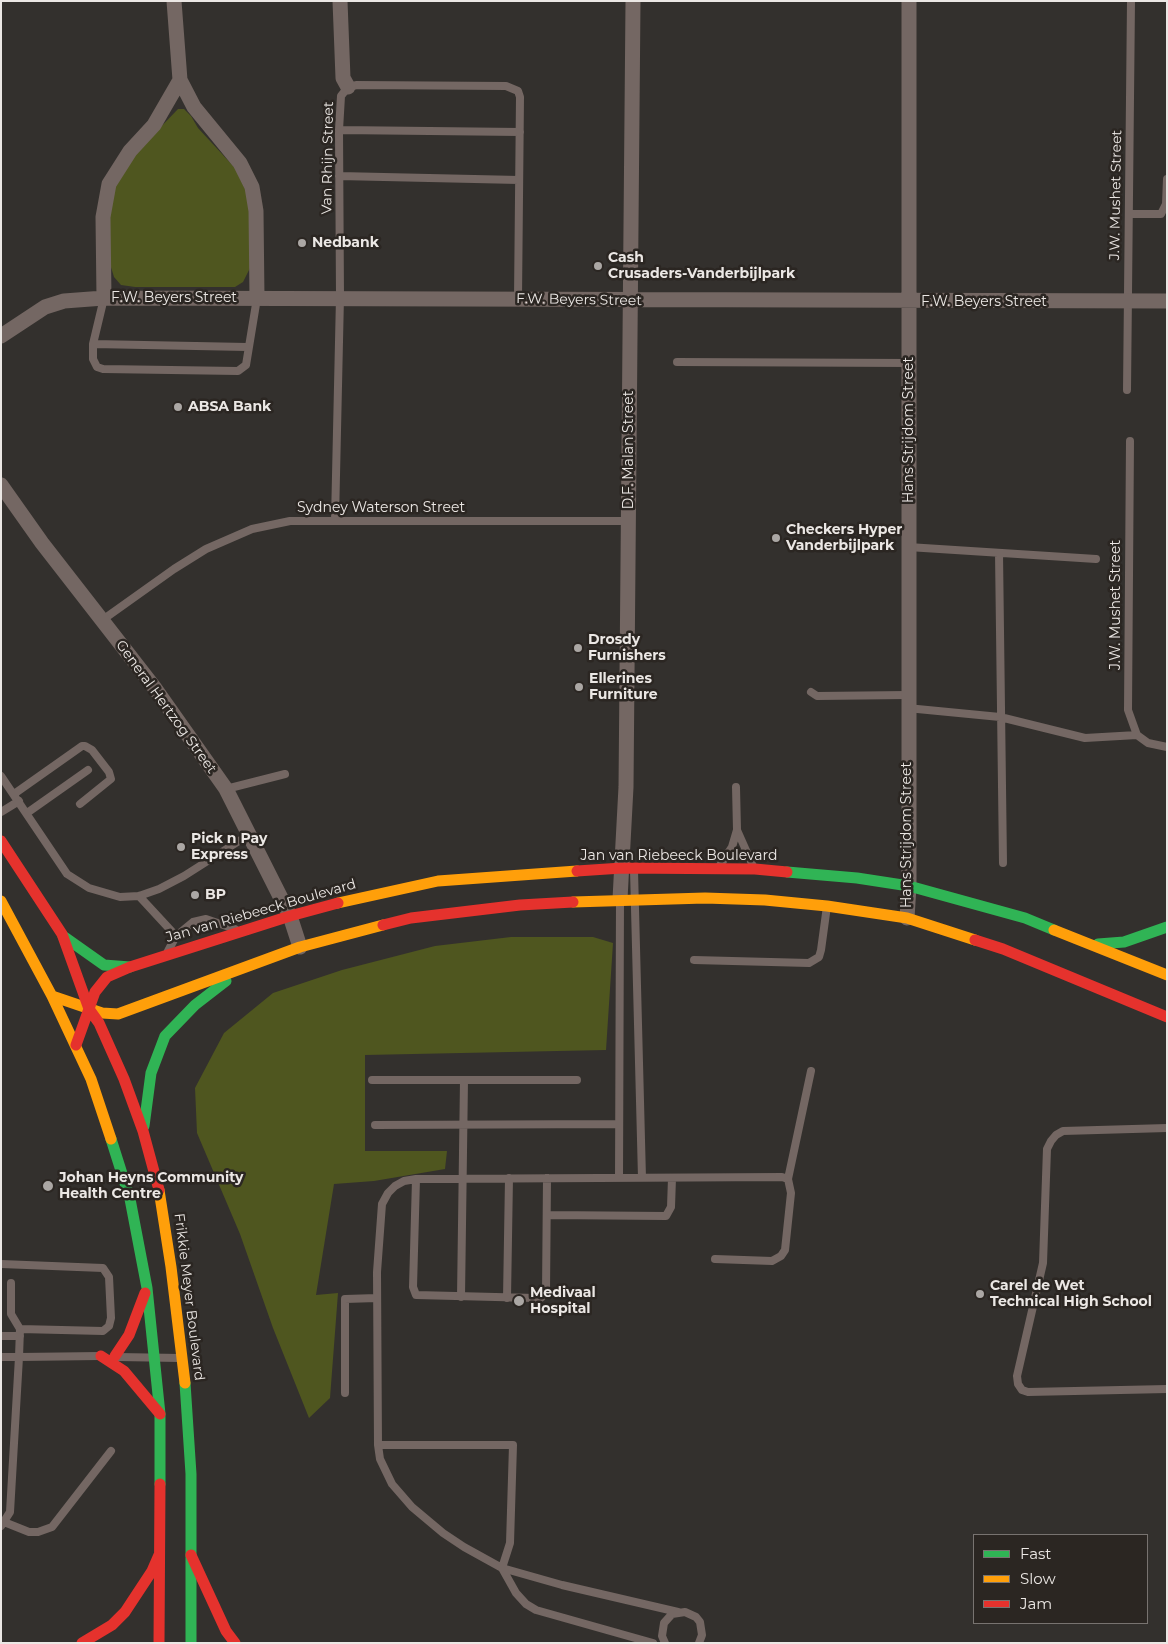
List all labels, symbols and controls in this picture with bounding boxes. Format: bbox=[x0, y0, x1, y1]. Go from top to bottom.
street label: Van Rhijn Street bbox=[319, 101, 337, 215]
street label: J.W. Mushet Street bbox=[1106, 130, 1126, 260]
place label: Nedbank bbox=[312, 235, 379, 251]
marker: Nedbank bbox=[296, 237, 308, 249]
place label: Cash Crusaders-Vanderbijlpark bbox=[608, 250, 795, 282]
marker: Cash Crusaders-Vanderbijlpark bbox=[592, 260, 604, 272]
street label: F.W. Beyers Street bbox=[111, 290, 237, 306]
street label: F.W. Beyers Street bbox=[516, 291, 642, 309]
street label: F.W. Beyers Street bbox=[921, 294, 1047, 310]
street label: Hans Strijdom Street bbox=[901, 357, 917, 503]
street label: D.F. Malan Street bbox=[621, 391, 637, 509]
place label: ABSA Bank bbox=[188, 399, 271, 415]
marker: ABSA Bank bbox=[172, 401, 184, 413]
street label: Sydney Waterson Street bbox=[297, 500, 465, 516]
place label: Checkers Hyper Vanderbijlpark bbox=[786, 522, 902, 554]
marker: Checkers Hyper Vanderbijlpark bbox=[770, 532, 782, 544]
street label: J.W. Mushet Street bbox=[1108, 540, 1124, 670]
place label: Drosdy Furnishers bbox=[588, 632, 666, 664]
street label: General Hertzog Street bbox=[112, 637, 220, 777]
marker: Drosdy Furnishers bbox=[572, 642, 584, 654]
place label: Ellerines Furniture bbox=[589, 671, 658, 704]
marker: Ellerines Furniture bbox=[573, 681, 585, 693]
street label: Hans Strijdom Street bbox=[899, 762, 915, 908]
place label: Pick n Pay Express bbox=[191, 831, 267, 864]
marker: Pick n Pay Express bbox=[175, 841, 187, 853]
street label: Jan van Riebeeck Boulevard bbox=[580, 848, 778, 864]
street label: Jan van Riebeeck Boulevard bbox=[164, 876, 358, 946]
place label: BP bbox=[205, 887, 226, 903]
marker: BP bbox=[189, 889, 201, 901]
place label: Johan Heyns Community Health Centre bbox=[59, 1170, 243, 1202]
marker: Johan Heyns Community Health Centre bbox=[41, 1179, 55, 1193]
street label: Frikkie Meyer Boulevard bbox=[170, 1212, 208, 1382]
place label: Carel de Wet Technical High School bbox=[990, 1278, 1152, 1310]
place label: Medivaal Hospital bbox=[530, 1285, 596, 1318]
marker: Carel de Wet Technical High School bbox=[974, 1288, 986, 1300]
marker: Medivaal Hospital bbox=[512, 1294, 526, 1308]
legend bbox=[973, 1534, 1148, 1624]
text: Fast bbox=[1020, 1544, 1051, 1563]
text: Slow bbox=[1020, 1569, 1056, 1588]
text: Jam bbox=[1020, 1594, 1052, 1613]

